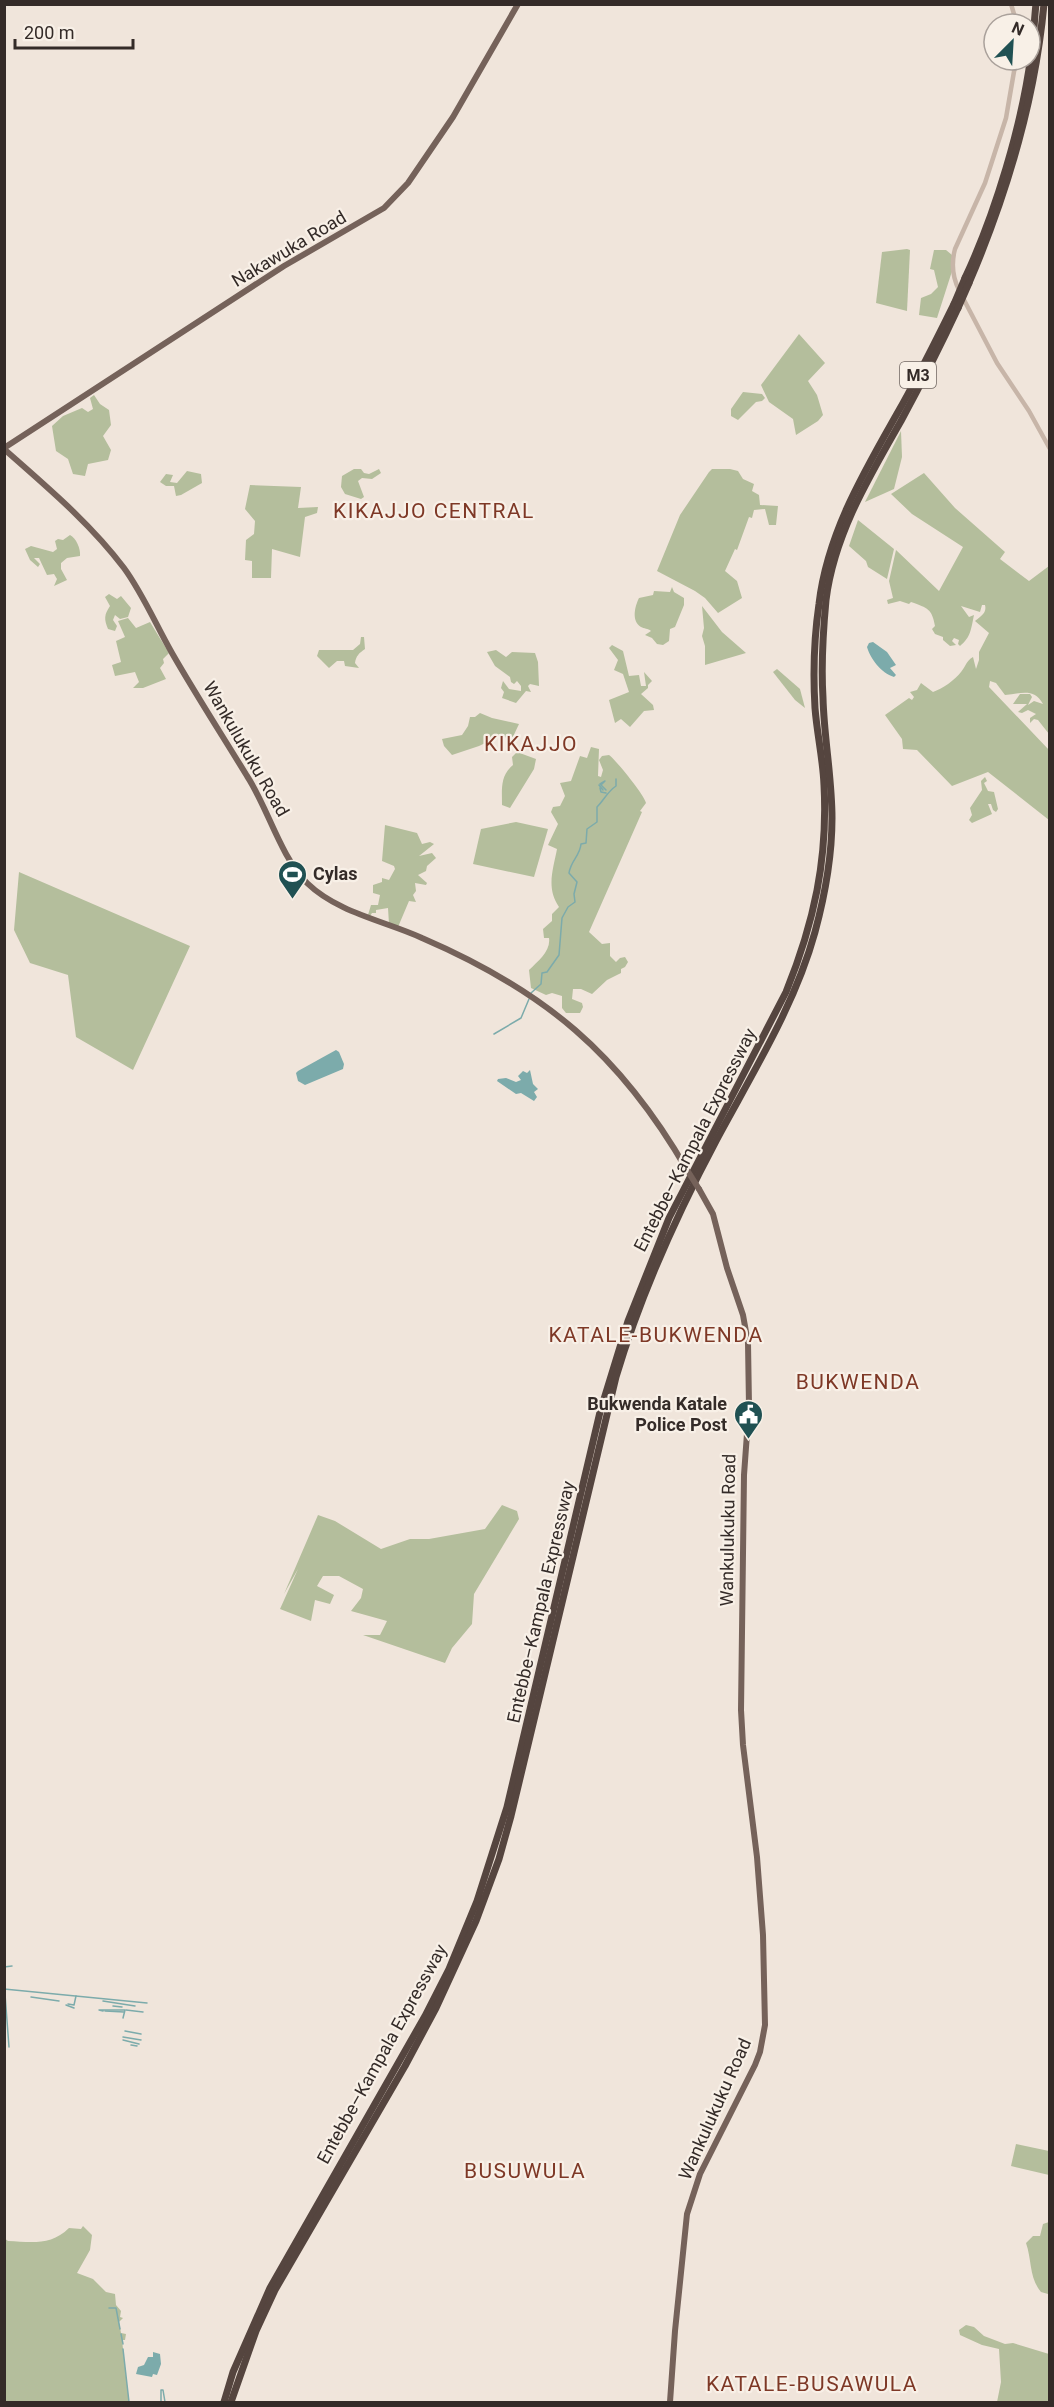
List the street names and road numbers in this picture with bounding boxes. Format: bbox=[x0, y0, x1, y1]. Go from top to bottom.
street label: Nakawuka Road bbox=[228, 206, 350, 291]
road number: M3 bbox=[900, 362, 936, 388]
street label: Wankulukuku Road bbox=[199, 677, 294, 820]
street label: Entebbe–Kampala Expressway bbox=[629, 1024, 760, 1255]
street label: Wankulukuku Road bbox=[716, 1454, 739, 1606]
street label: Entebbe–Kampala Expressway bbox=[502, 1478, 579, 1725]
street label: Entebbe–Kampala Expressway bbox=[312, 1940, 451, 2167]
street label: Wankulukuku Road bbox=[674, 2035, 755, 2183]

